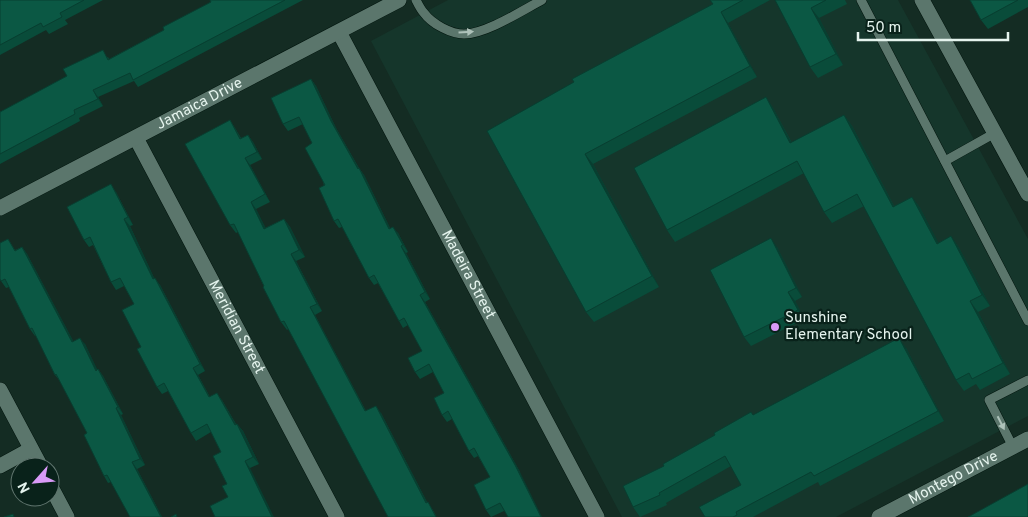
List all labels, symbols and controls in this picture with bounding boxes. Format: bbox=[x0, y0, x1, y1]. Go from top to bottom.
scale bar bbox=[858, 10, 1008, 42]
text: 50 m bbox=[866, 19, 901, 38]
one-way arrow bbox=[459, 28, 475, 36]
street label: Jamaica Drive bbox=[153, 74, 246, 134]
street label: Madeira Street bbox=[437, 227, 500, 323]
street label: Meridian Street bbox=[204, 277, 269, 377]
place label: Sunshine Elementary School bbox=[785, 309, 912, 345]
marker: Sunshine Elementary School bbox=[769, 321, 781, 333]
one-way arrow bbox=[997, 416, 1005, 431]
street label: Montego Drive bbox=[905, 447, 1001, 509]
north arrow bbox=[10, 457, 60, 507]
text: N bbox=[15, 479, 35, 496]

